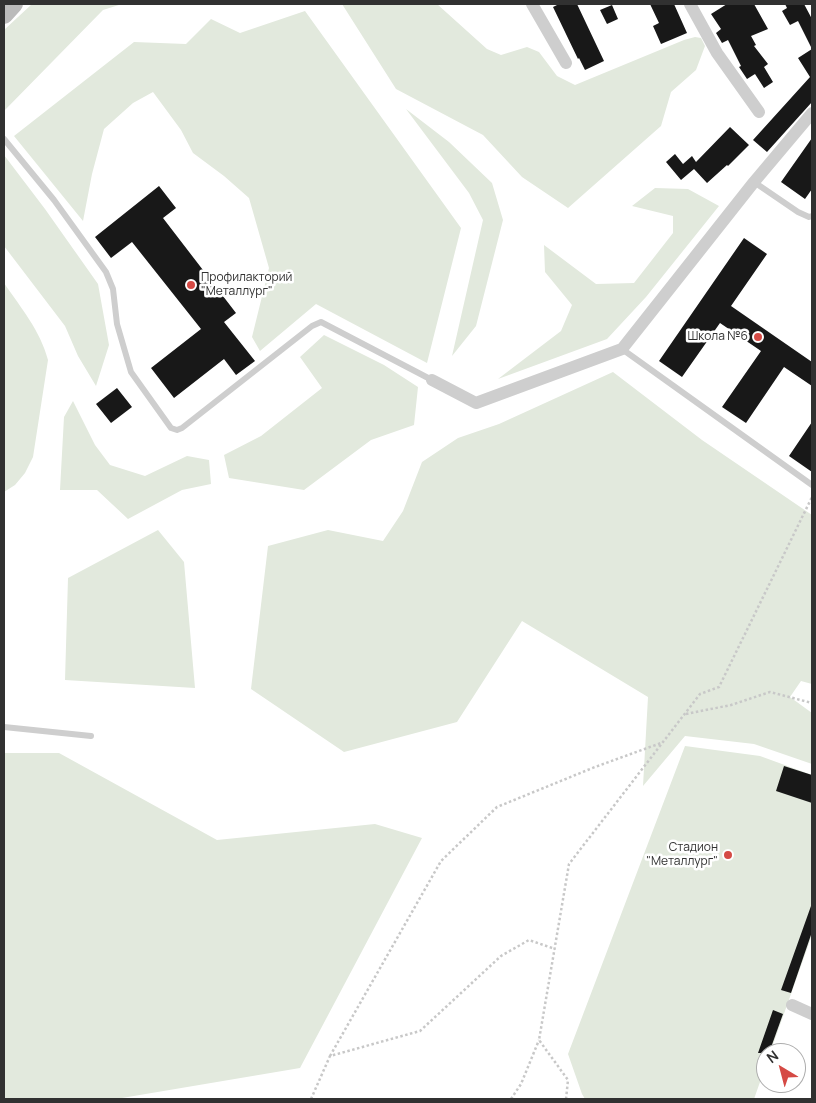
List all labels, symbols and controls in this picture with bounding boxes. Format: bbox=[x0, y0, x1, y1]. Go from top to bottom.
place label: Профилакторий "Металлург" bbox=[201, 271, 292, 299]
marker: Профилакторий "Металлург" bbox=[185, 279, 197, 291]
place label: Школа №6 bbox=[687, 330, 748, 344]
marker: Школа №6 bbox=[752, 331, 764, 343]
place label: Стадион "Металлург" bbox=[646, 841, 718, 869]
marker: Стадион "Металлург" bbox=[722, 849, 734, 861]
north arrow bbox=[756, 1043, 806, 1093]
text: N bbox=[763, 1046, 782, 1067]

